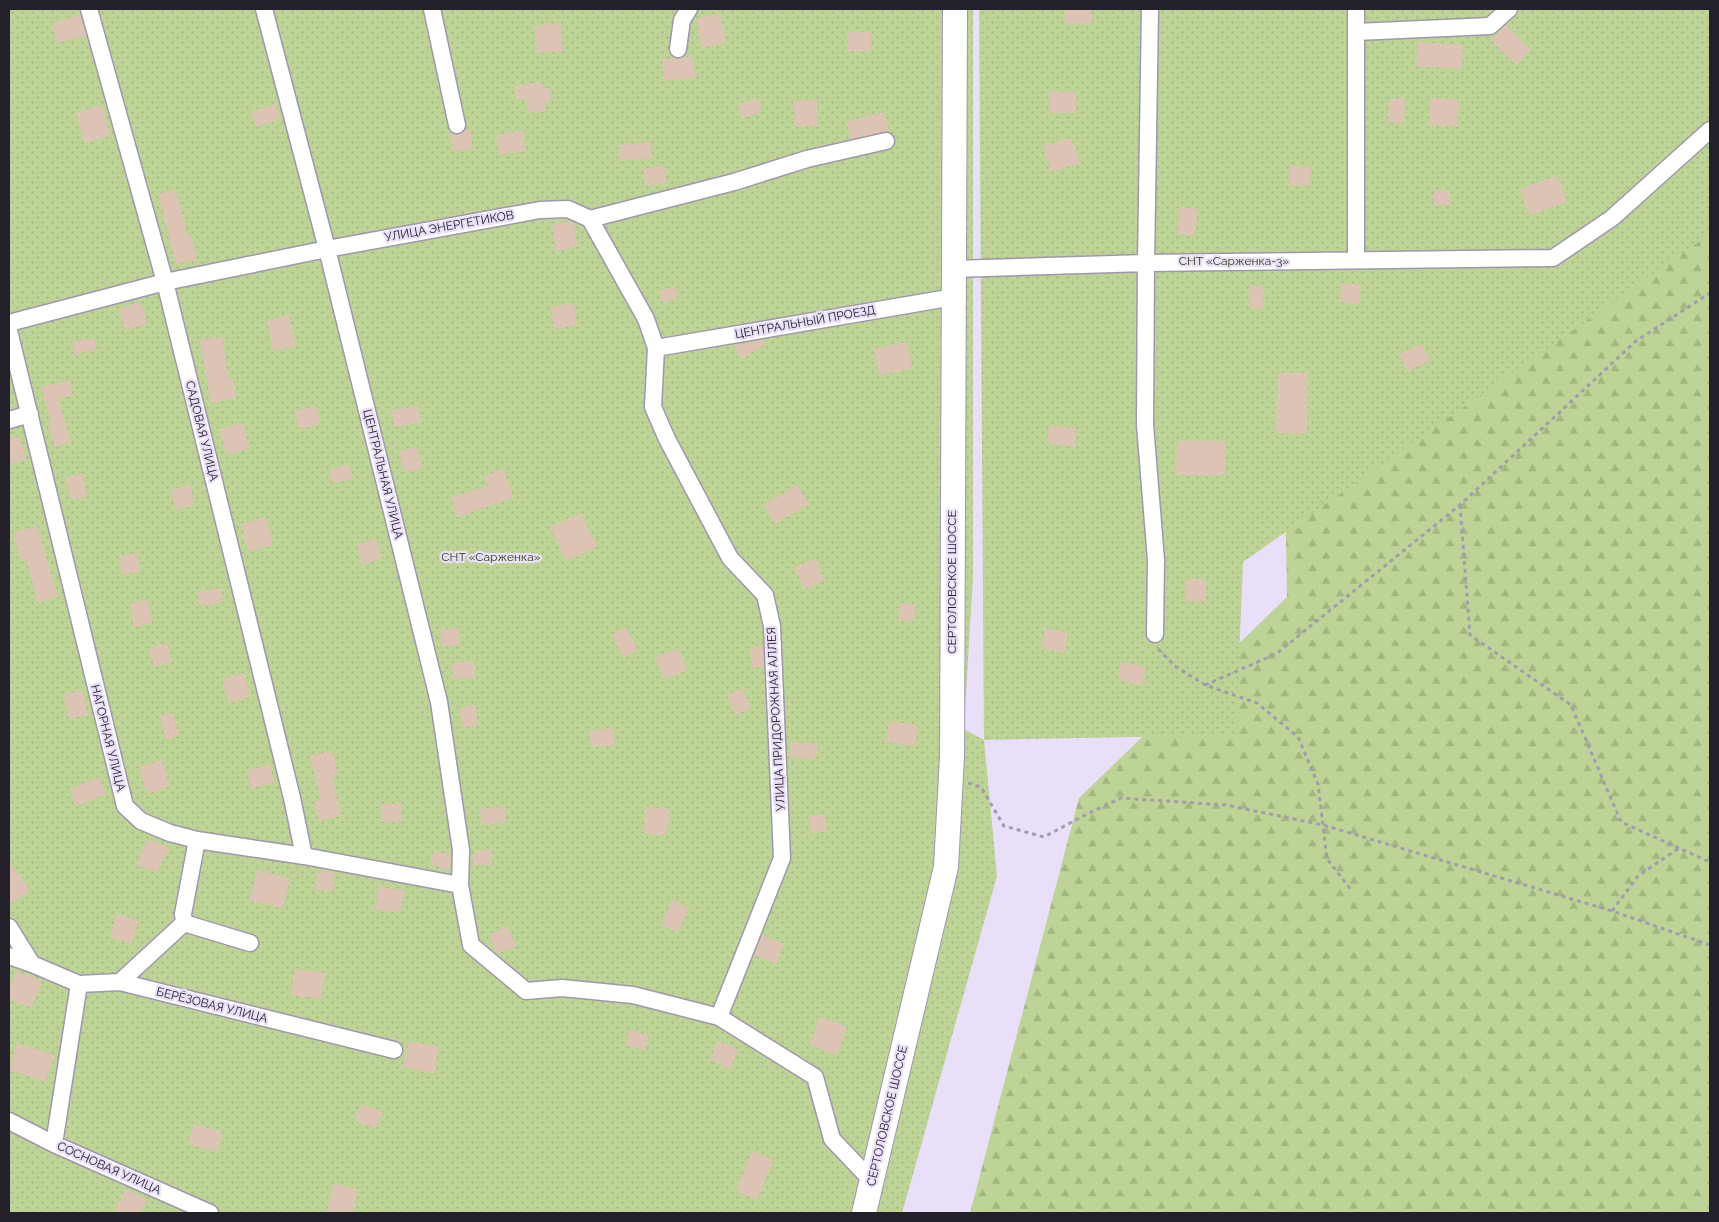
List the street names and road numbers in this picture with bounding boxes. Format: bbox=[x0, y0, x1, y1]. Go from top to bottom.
street label: УЛИЦА ЭНЕРГЕТИКОВ bbox=[383, 208, 515, 244]
street label: ЦЕНТРАЛЬНЫЙ ПРОЕЗД bbox=[734, 303, 876, 341]
street label: САДОВАЯ УЛИЦА bbox=[183, 379, 221, 483]
street label: ЦЕНТРАЛЬНАЯ УЛИЦА bbox=[360, 408, 406, 540]
street label: СЕРТОЛОВСКОЕ ШОССЕ bbox=[945, 510, 959, 654]
street label: УЛИЦА ПРИДОРОЖНАЯ АЛЛЕЯ bbox=[764, 627, 788, 811]
street label: НАГОРНАЯ УЛИЦА bbox=[88, 683, 128, 793]
street label: БЕРЁЗОВАЯ УЛИЦА bbox=[155, 984, 269, 1026]
street label: СЕРТОЛОВСКОЕ ШОССЕ bbox=[864, 1044, 910, 1188]
street label: СОСНОВАЯ УЛИЦА bbox=[55, 1139, 163, 1197]

